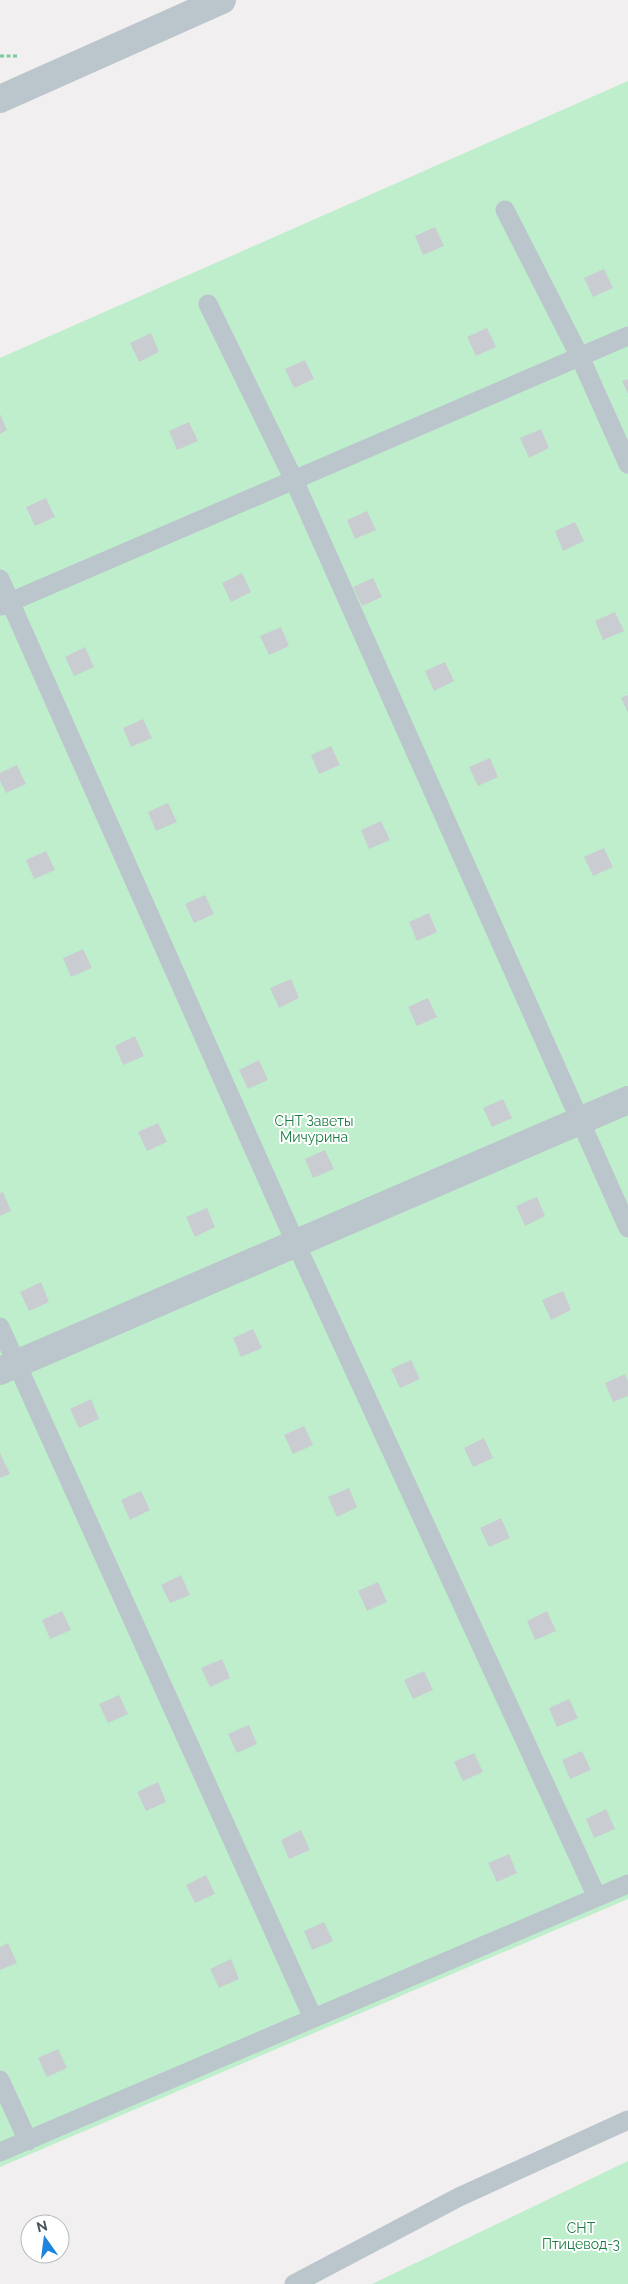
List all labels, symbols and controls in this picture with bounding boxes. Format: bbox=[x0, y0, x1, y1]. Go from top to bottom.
park label: СНТ Заветы Мичурина bbox=[275, 1113, 353, 1145]
north arrow bbox=[20, 2214, 70, 2264]
text: N bbox=[35, 2217, 49, 2235]
park label: СНТ Птицевод-3 bbox=[542, 2220, 620, 2252]

